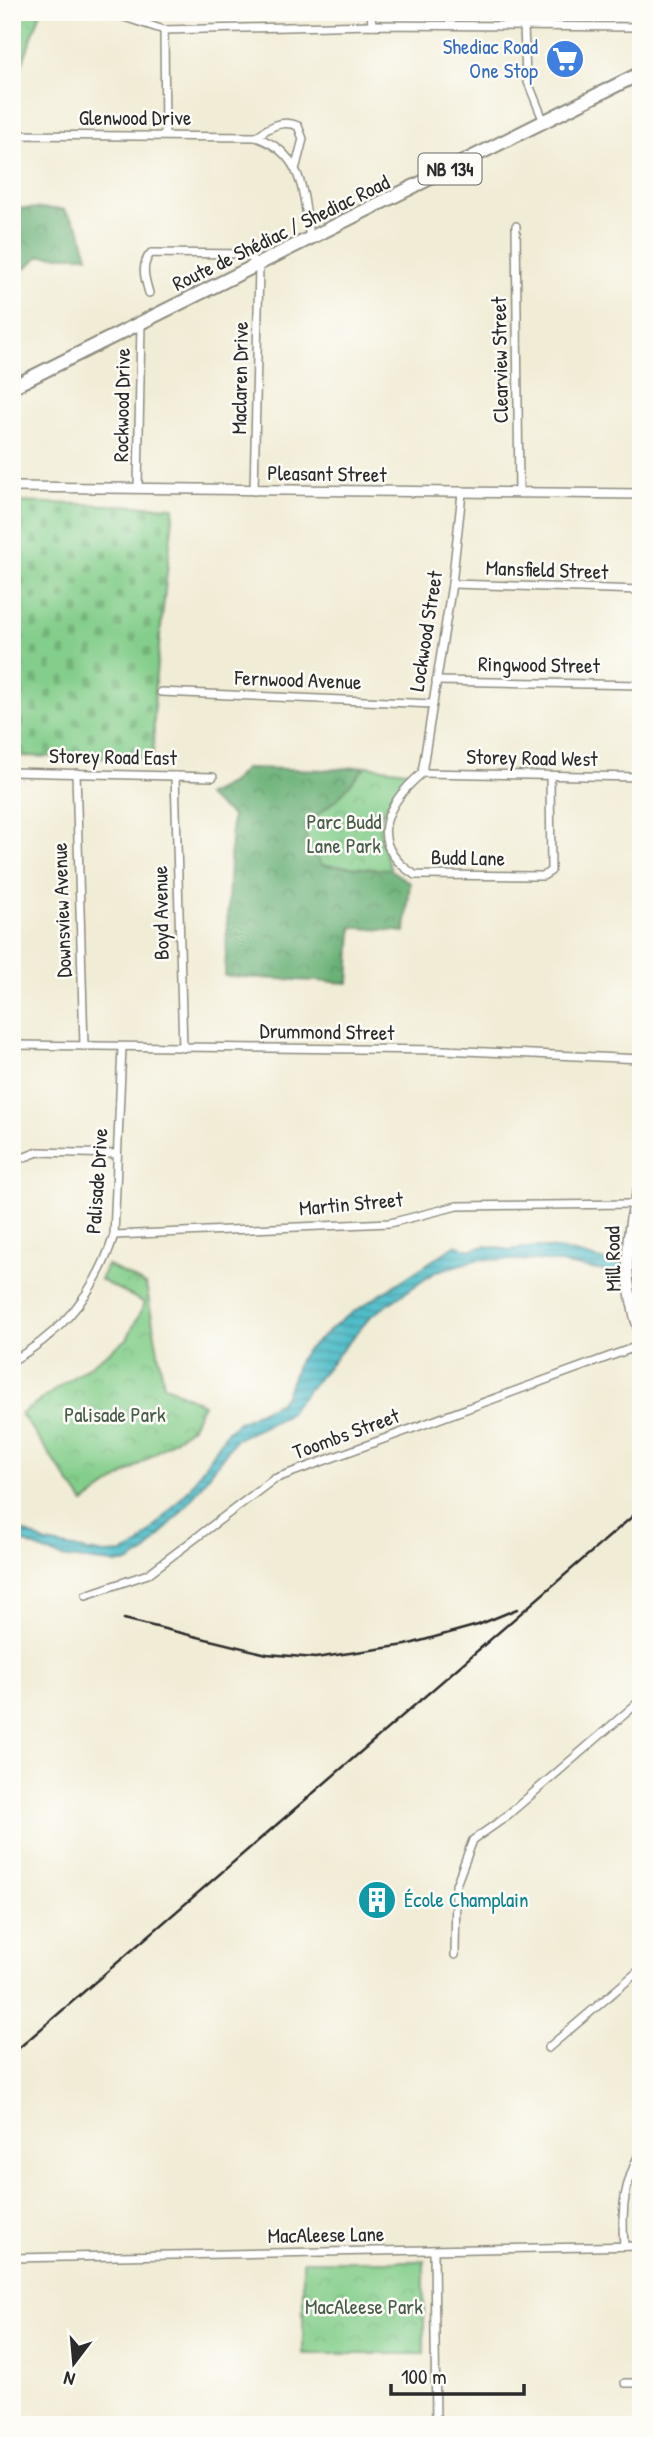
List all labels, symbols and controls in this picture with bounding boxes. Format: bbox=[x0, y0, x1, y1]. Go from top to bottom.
place label: Shediac Road One Stop bbox=[443, 32, 538, 85]
supermarket icon: Shediac Road One Stop bbox=[544, 38, 586, 80]
street label: Glenwood Drive bbox=[79, 103, 191, 132]
road number: NB 134 bbox=[419, 154, 482, 184]
street label: Route de Shédiac / Shediac Road bbox=[167, 167, 394, 298]
street label: Clearview Street bbox=[484, 296, 515, 424]
street label: Maclaren Drive bbox=[224, 321, 255, 435]
street label: Rockwood Drive bbox=[106, 348, 137, 462]
street label: Pleasant Street bbox=[267, 458, 388, 489]
street label: Mansfield Street bbox=[485, 553, 610, 586]
street label: Lockwood Street bbox=[402, 568, 449, 693]
street label: Ringwood Street bbox=[478, 649, 601, 680]
street label: Fernwood Avenue bbox=[233, 663, 362, 696]
street label: Storey Road East bbox=[49, 741, 178, 772]
street label: Storey Road West bbox=[466, 742, 599, 773]
park label: Parc Budd Lane Park bbox=[307, 807, 381, 860]
street label: Downsview Avenue bbox=[45, 842, 78, 978]
street label: Budd Lane bbox=[431, 842, 505, 873]
street label: Boyd Avenue bbox=[145, 866, 176, 960]
street label: Drummond Street bbox=[259, 1016, 395, 1047]
street label: Palisade Drive bbox=[78, 1127, 115, 1235]
street label: Martin Street bbox=[298, 1184, 405, 1222]
street label: Mill Road bbox=[597, 1226, 628, 1292]
park label: Palisade Park bbox=[64, 1400, 166, 1429]
street label: Toombs Street bbox=[288, 1401, 404, 1466]
building icon: École Champlain bbox=[356, 1879, 398, 1921]
place label: École Champlain bbox=[404, 1885, 529, 1914]
street label: MacAleese Lane bbox=[267, 2219, 385, 2250]
park label: MacAleese Park bbox=[305, 2292, 423, 2321]
north arrow bbox=[38, 2328, 108, 2398]
scale bar bbox=[391, 2353, 524, 2397]
text: 100 m bbox=[401, 2362, 447, 2391]
text: N bbox=[61, 2365, 78, 2393]

